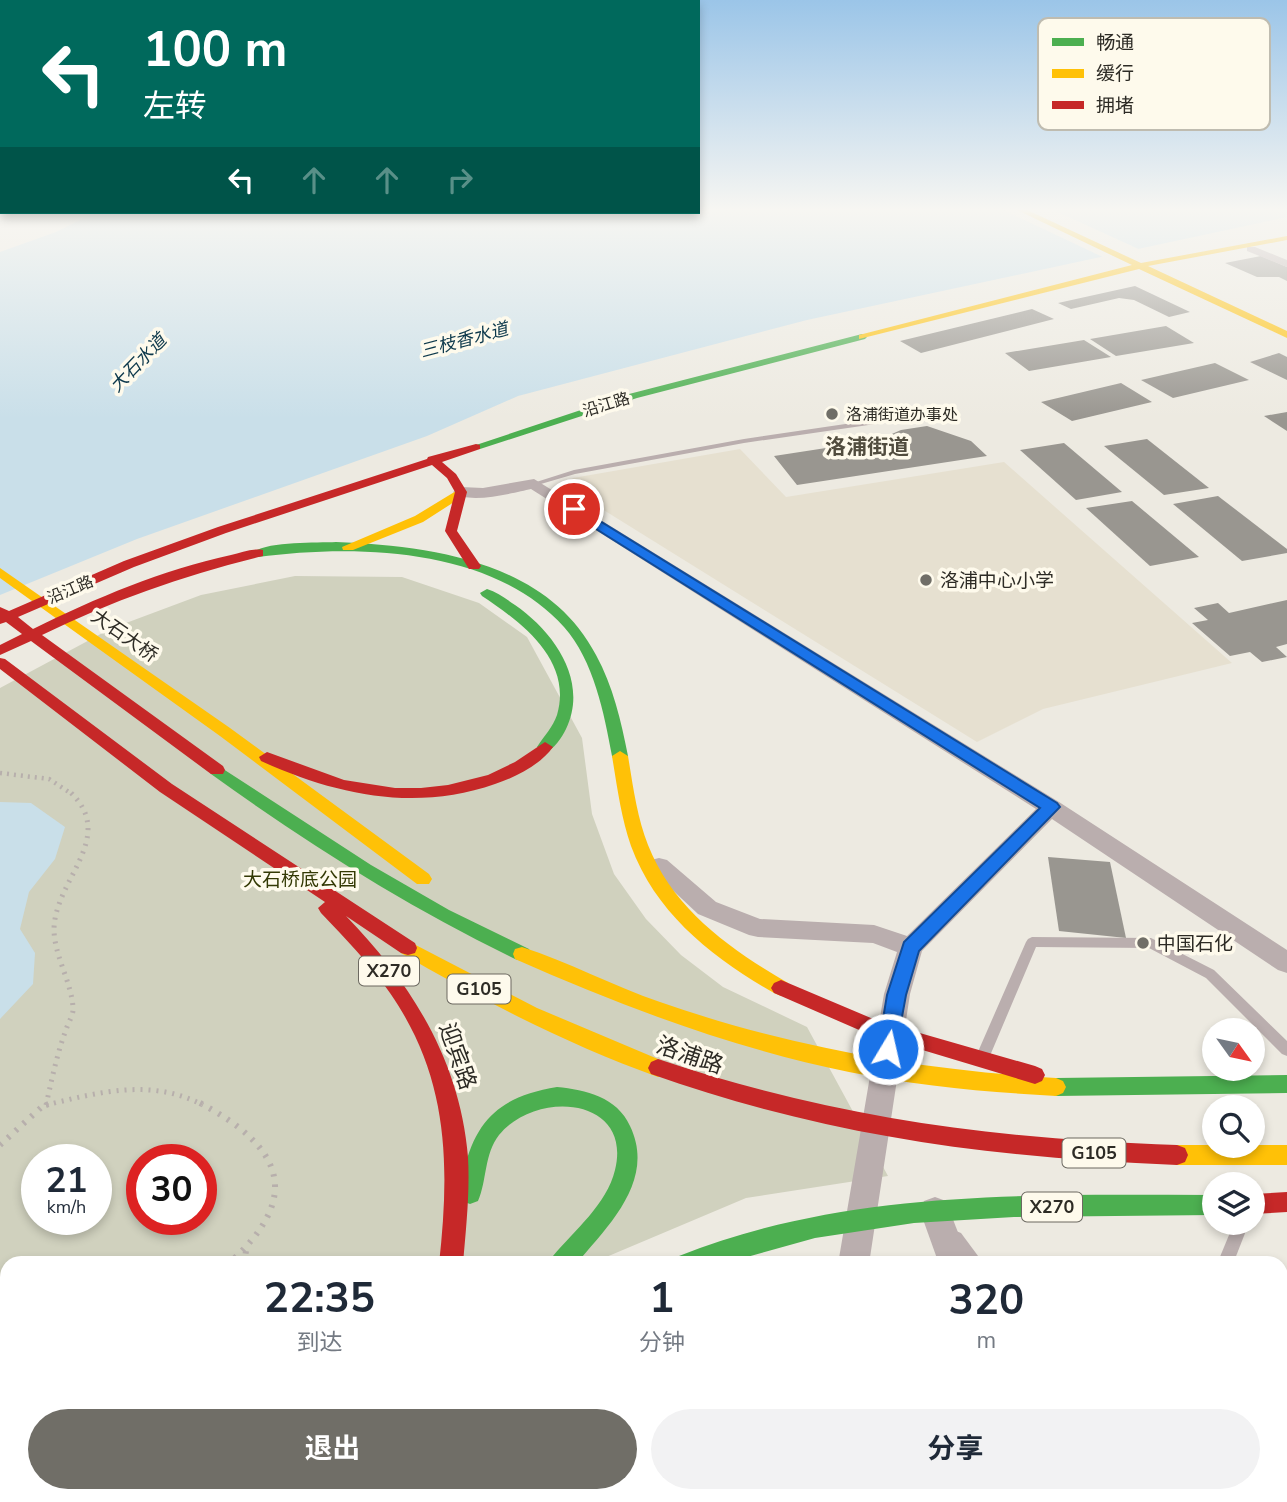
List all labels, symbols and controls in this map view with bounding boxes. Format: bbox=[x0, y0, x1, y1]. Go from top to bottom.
text: 100 m bbox=[143, 16, 287, 83]
legend bbox=[1038, 18, 1270, 130]
icon: left bbox=[28, 28, 119, 119]
text: 畅通 bbox=[1096, 30, 1134, 56]
text: 缓行 bbox=[1096, 61, 1134, 87]
text: 左转 bbox=[143, 85, 207, 128]
text: 拥堵 bbox=[1096, 93, 1134, 119]
icon: left bbox=[222, 161, 260, 199]
icon: ahead bbox=[295, 161, 333, 199]
icon: ahead bbox=[368, 161, 406, 199]
icon: right bbox=[441, 161, 479, 199]
water label: 三枝香水道 bbox=[417, 316, 513, 363]
water label: 大石水道 bbox=[104, 327, 174, 397]
street label: 沿江路 bbox=[580, 387, 632, 422]
place label: 洛浦街道办事处 bbox=[846, 404, 958, 426]
marker: 洛浦街道办事处 bbox=[824, 406, 840, 422]
district label: 洛浦街道 bbox=[825, 433, 909, 461]
pin bbox=[544, 479, 604, 539]
icon: arrive bbox=[555, 490, 593, 528]
place label: 洛浦中心小学 bbox=[940, 568, 1054, 594]
street label: 沿江路 bbox=[44, 570, 97, 609]
marker: 洛浦中心小学 bbox=[918, 572, 934, 588]
street label: 大石大桥 bbox=[86, 603, 163, 668]
park label: 大石桥底公园 bbox=[243, 867, 357, 893]
place label: 中国石化 bbox=[1157, 931, 1233, 957]
marker: 中国石化 bbox=[1135, 935, 1151, 951]
road number: X270 bbox=[359, 956, 419, 986]
road number: G105 bbox=[448, 974, 510, 1004]
position arrow bbox=[851, 1012, 925, 1086]
street label: 迎宾路 bbox=[432, 1018, 483, 1094]
north arrow bbox=[1202, 1018, 1265, 1082]
map controls bbox=[1202, 1018, 1265, 1235]
street label: 洛浦路 bbox=[652, 1030, 728, 1081]
button: search bbox=[1202, 1095, 1265, 1158]
road number: G105 bbox=[1062, 1138, 1126, 1168]
speed limit sign: 30 bbox=[126, 1144, 217, 1235]
text: 21 bbox=[45, 1157, 88, 1204]
button: layers bbox=[1202, 1172, 1265, 1235]
road number: X270 bbox=[1022, 1192, 1082, 1222]
text: km/h bbox=[47, 1195, 86, 1219]
text: 22:35 bbox=[264, 1270, 375, 1327]
text: 1 bbox=[649, 1270, 674, 1327]
text: 320 bbox=[949, 1272, 1024, 1329]
text: m bbox=[977, 1325, 996, 1356]
text: 到达 bbox=[296, 1327, 342, 1358]
text: 分钟 bbox=[639, 1327, 685, 1358]
button: 退出 bbox=[28, 1409, 637, 1489]
button: 分享 bbox=[651, 1409, 1260, 1489]

